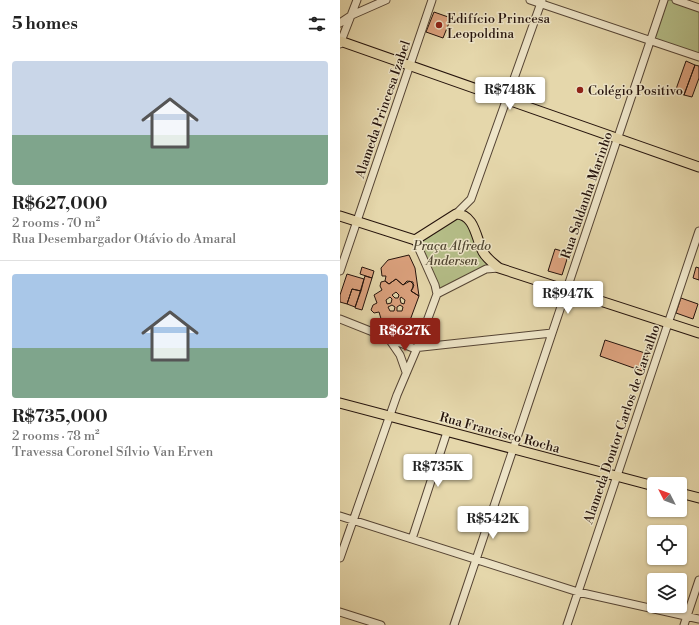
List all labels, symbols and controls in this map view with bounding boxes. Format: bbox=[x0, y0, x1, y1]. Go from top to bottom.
place label: Edifício Princesa Leopoldina bbox=[447, 11, 550, 42]
text: 5 homes bbox=[12, 13, 78, 35]
icon: filters bbox=[306, 13, 328, 35]
marker: Edifício Princesa Leopoldina bbox=[434, 20, 444, 30]
street label: Alameda Princesa Izabel bbox=[352, 38, 414, 181]
pin: R$748K bbox=[477, 77, 543, 111]
text: R$748K bbox=[484, 82, 536, 98]
place label: Colégio Positivo bbox=[588, 83, 683, 99]
marker: Colégio Positivo bbox=[575, 85, 585, 95]
icon: home bbox=[134, 87, 206, 159]
street label: Rua Saldanha Marinho bbox=[558, 130, 616, 261]
text: R$627,000 bbox=[12, 193, 107, 215]
text: 2 rooms · 70 m² bbox=[12, 215, 100, 231]
text: Rua Desembargador Otávio do Amaral bbox=[12, 231, 236, 247]
park label: Praça Alfredo Andersen bbox=[412, 238, 491, 269]
pin: R$947K bbox=[535, 281, 601, 315]
text: R$947K bbox=[542, 286, 594, 302]
icon: home bbox=[134, 300, 206, 372]
pin: R$627K bbox=[372, 318, 438, 352]
text: R$627K bbox=[379, 323, 431, 339]
street label: Alameda Doutor Carlos de Carvalho bbox=[580, 323, 664, 527]
text: R$735,000 bbox=[12, 406, 108, 428]
street label: Rua Francisco Rocha bbox=[438, 409, 562, 457]
text: 2 rooms · 78 m² bbox=[12, 428, 100, 444]
text: Travessa Coronel Sílvio Van Erven bbox=[12, 444, 213, 460]
pin: R$735K bbox=[405, 454, 471, 488]
text: R$735K bbox=[412, 459, 464, 475]
north arrow bbox=[647, 477, 687, 517]
map controls bbox=[647, 477, 687, 613]
pin: R$542K bbox=[460, 506, 526, 540]
text: R$542K bbox=[467, 511, 520, 527]
button: locate bbox=[647, 525, 687, 565]
button: layers bbox=[647, 573, 687, 613]

